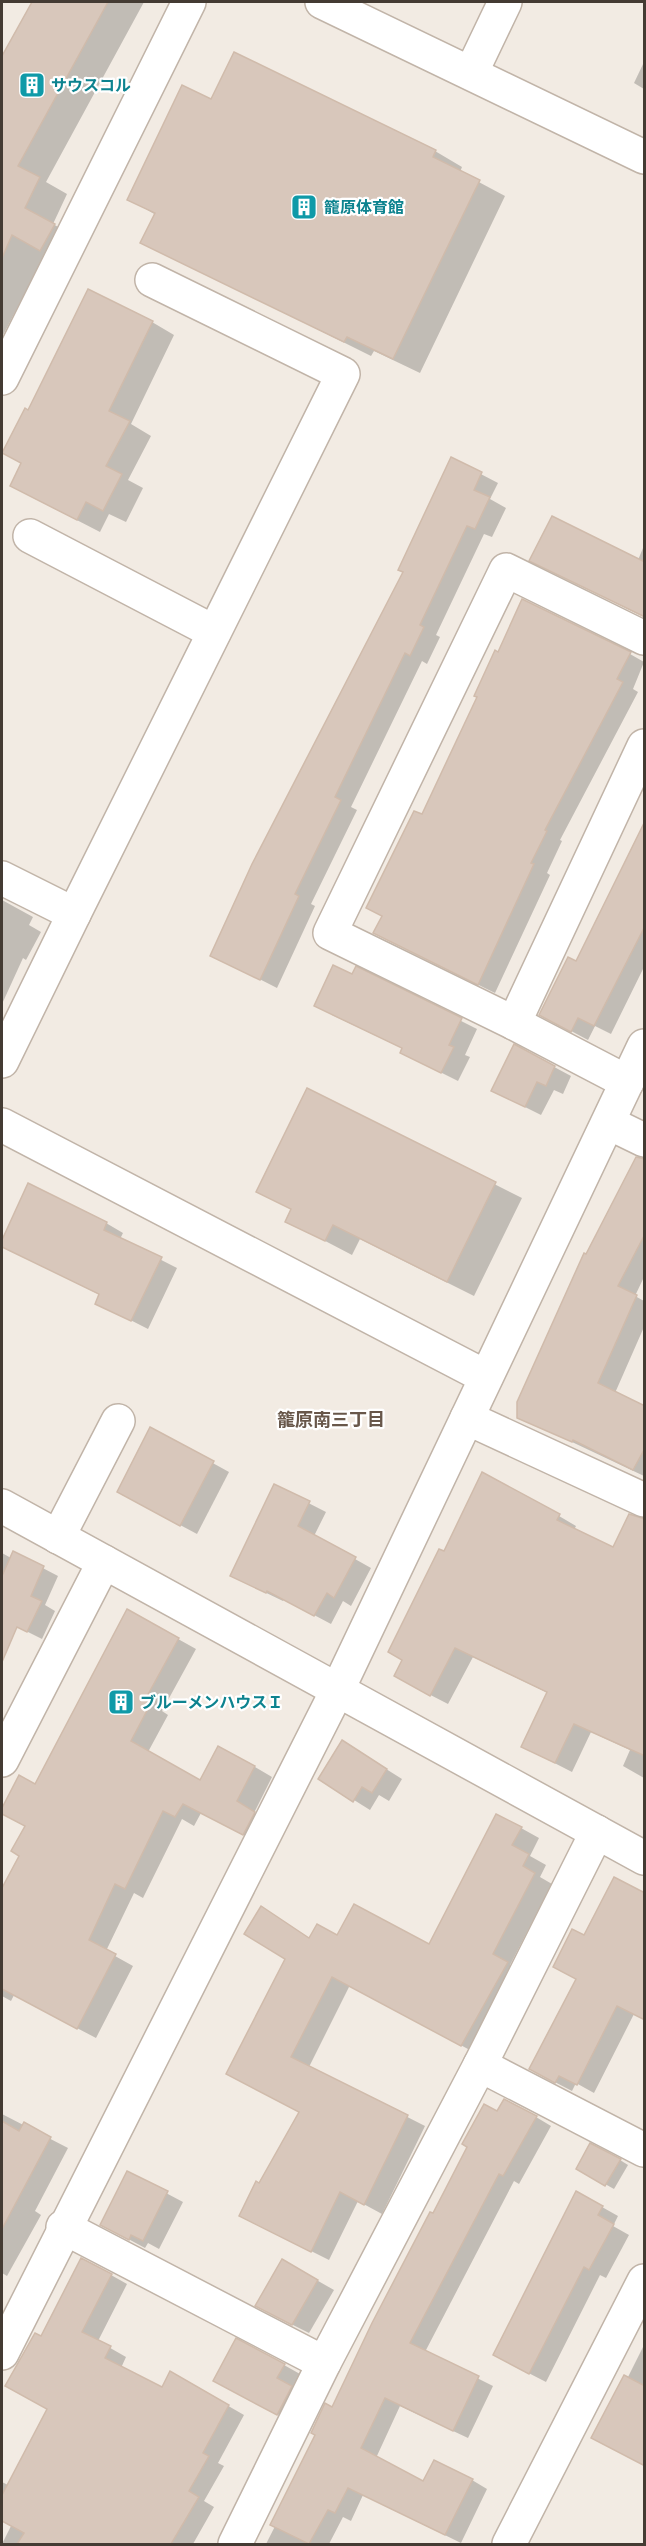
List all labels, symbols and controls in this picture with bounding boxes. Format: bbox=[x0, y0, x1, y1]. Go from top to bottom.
building icon: サウスコル bbox=[17, 70, 47, 100]
place label: サウスコル bbox=[51, 77, 131, 94]
building icon: 籠原体育館 bbox=[289, 192, 319, 222]
place label: 籠原体育館 bbox=[324, 199, 404, 216]
district label: 籠原南三丁目 bbox=[277, 1410, 385, 1430]
building icon: ブルーメンハウスＩ bbox=[106, 1687, 136, 1717]
place label: ブルーメンハウスＩ bbox=[140, 1694, 283, 1711]

